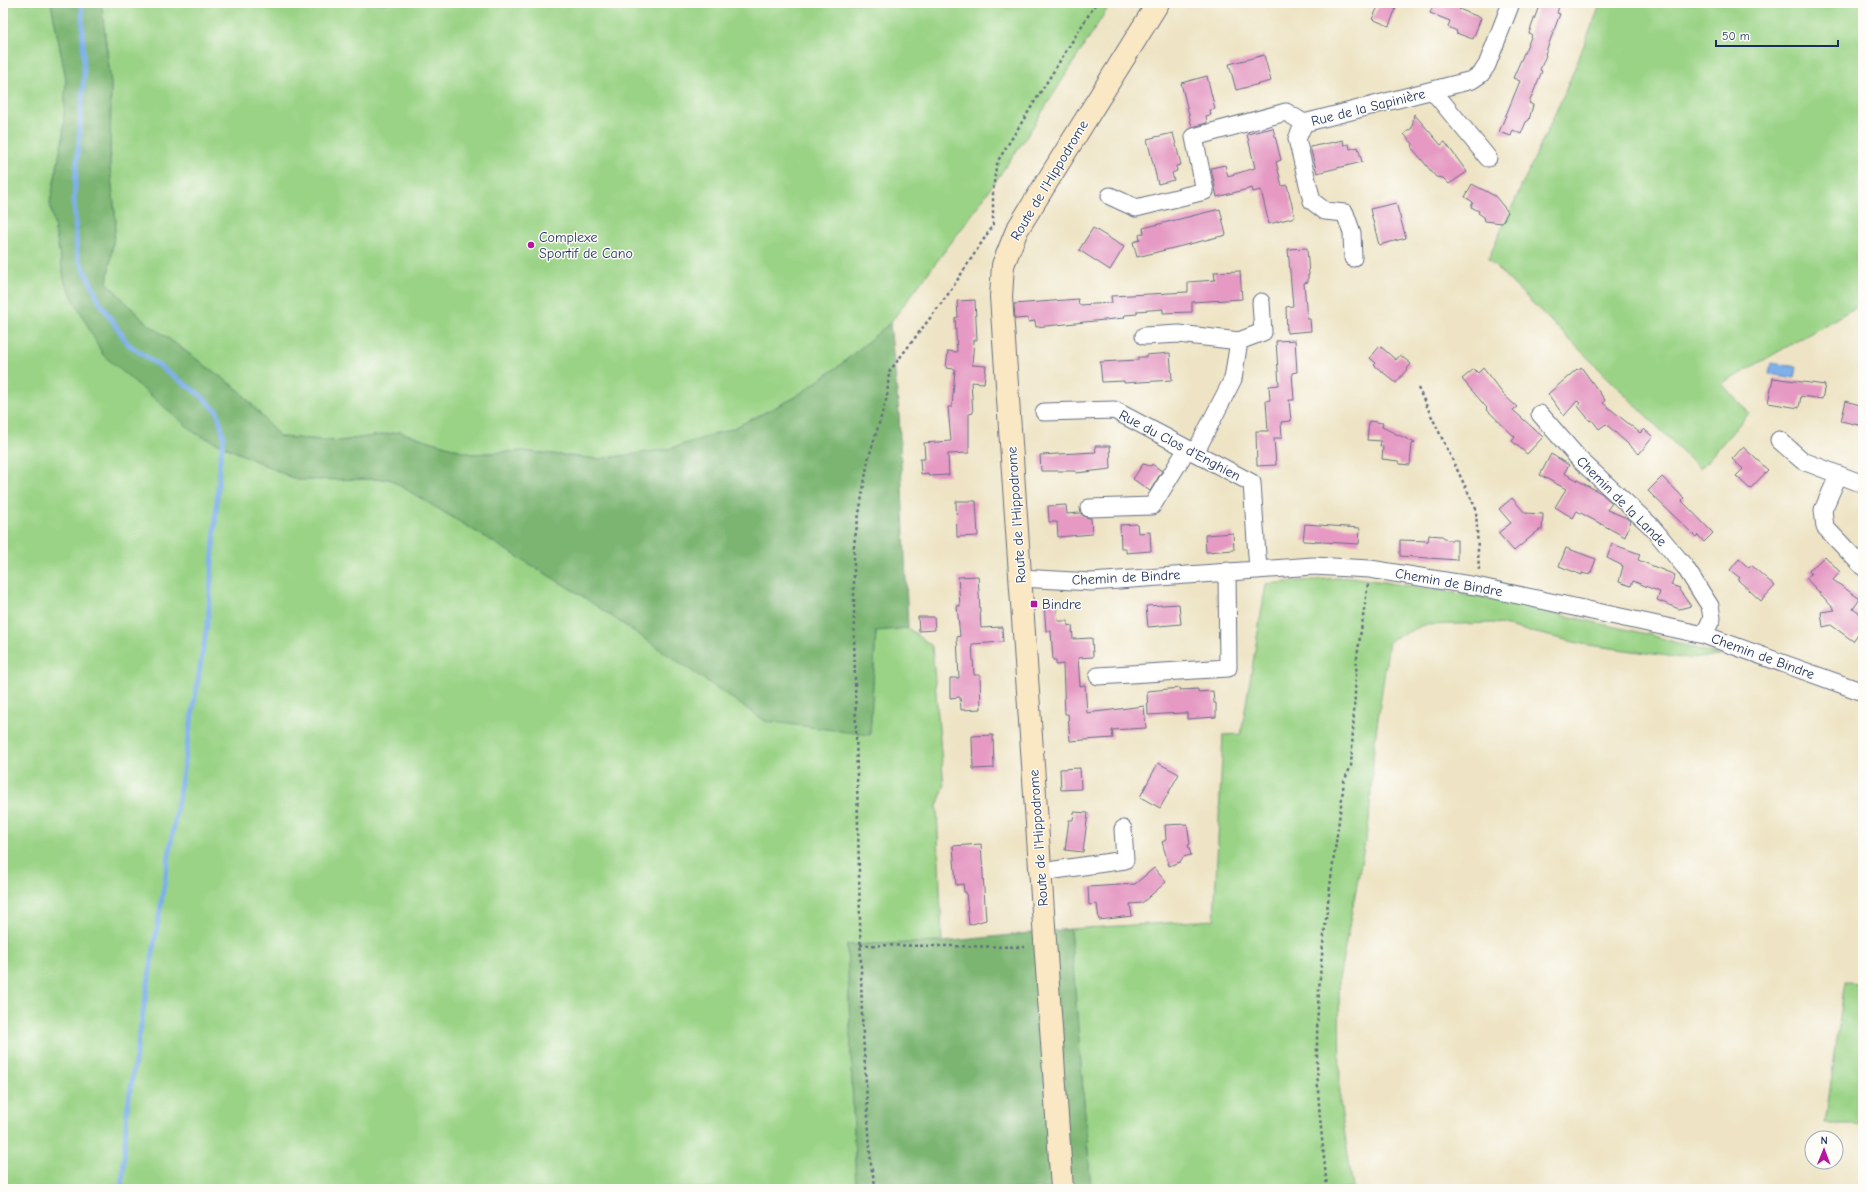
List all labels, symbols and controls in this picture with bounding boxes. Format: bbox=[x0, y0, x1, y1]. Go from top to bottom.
scale bar bbox=[1716, 22, 1838, 48]
text: 50 m bbox=[1722, 29, 1750, 43]
street label: Rue de la Sapinière bbox=[1309, 85, 1427, 130]
street label: Route de l'Hippodrome bbox=[1007, 117, 1092, 243]
place label: Complexe Sportif de Cano bbox=[539, 229, 633, 262]
marker: Complexe Sportif de Cano bbox=[526, 240, 536, 250]
street label: Rue du Clos d'Enghien bbox=[1116, 406, 1243, 485]
street label: Route de l'Hippodrome bbox=[1003, 446, 1030, 584]
street label: Chemin de la Lande bbox=[1573, 453, 1670, 550]
street label: Chemin de Bindre bbox=[1394, 565, 1504, 600]
street label: Chemin de Bindre bbox=[1071, 566, 1181, 589]
place label: Bindre bbox=[1042, 596, 1081, 613]
marker: Bindre bbox=[1029, 599, 1039, 609]
street label: Chemin de Bindre bbox=[1709, 630, 1817, 683]
street label: Route de l'Hippodrome bbox=[1025, 769, 1052, 907]
north arrow bbox=[1804, 1130, 1844, 1170]
text: N bbox=[1820, 1134, 1828, 1147]

